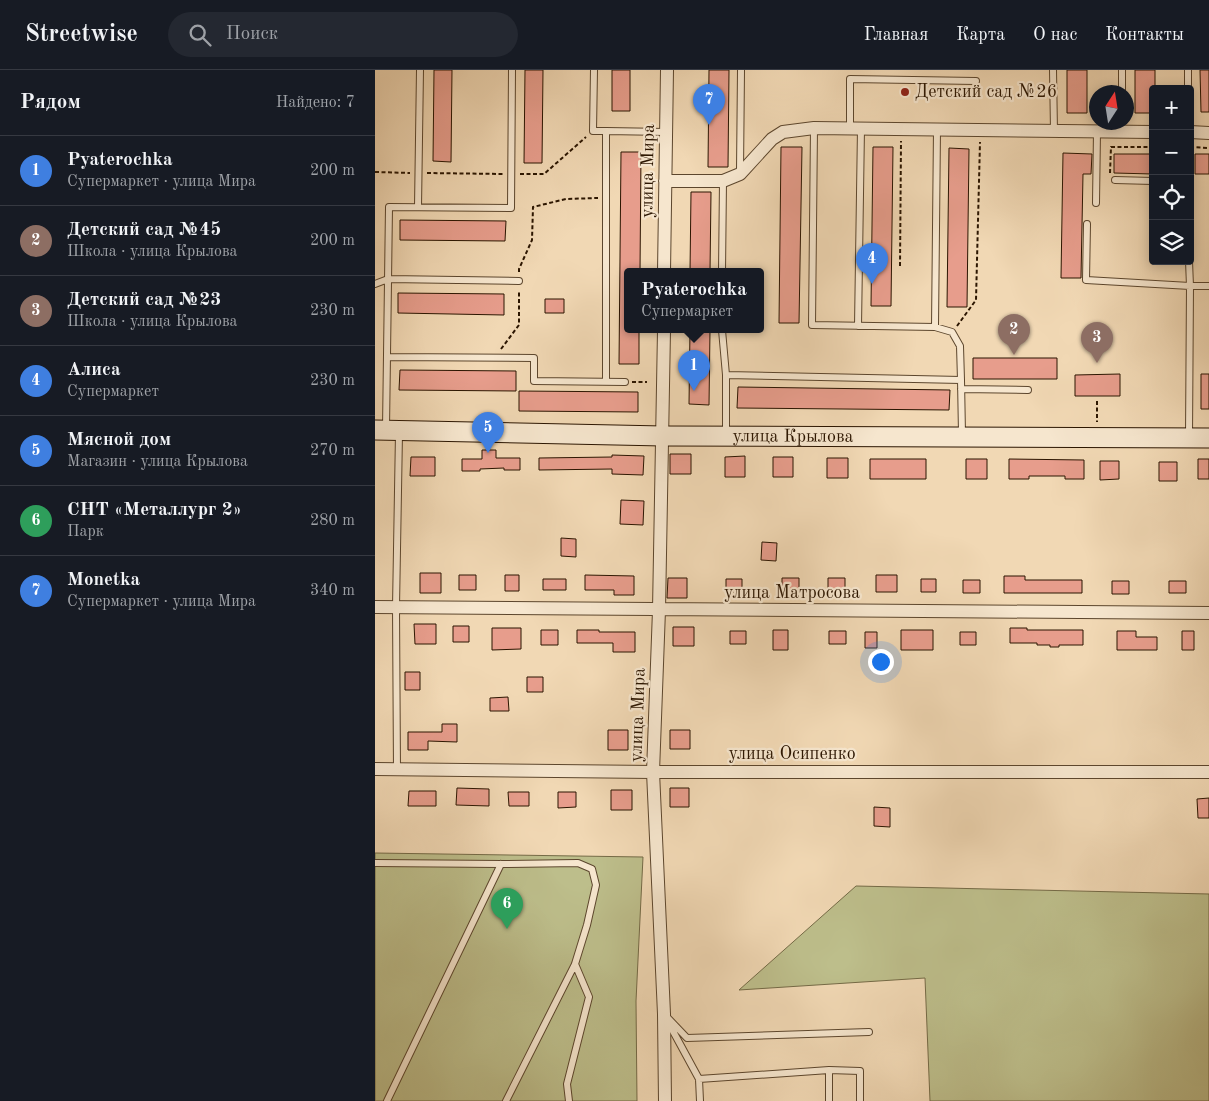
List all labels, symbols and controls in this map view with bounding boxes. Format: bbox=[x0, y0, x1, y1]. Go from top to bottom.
search box bbox=[168, 12, 518, 57]
icon: search bbox=[186, 21, 214, 49]
text: Streetwise bbox=[25, 23, 138, 47]
text: Поиск bbox=[226, 25, 278, 44]
text: Главная bbox=[864, 26, 928, 44]
text: Карта bbox=[956, 26, 1005, 44]
text: О нас bbox=[1033, 26, 1077, 44]
text: Контакты bbox=[1105, 26, 1184, 44]
place label: Детский сад №26 bbox=[915, 83, 1057, 101]
pin: 7 bbox=[693, 84, 725, 125]
north arrow bbox=[1089, 85, 1134, 130]
map controls bbox=[1149, 85, 1194, 265]
button: + bbox=[1149, 85, 1194, 130]
marker: Детский сад №26 bbox=[899, 86, 911, 98]
text: Рядом bbox=[20, 92, 81, 113]
text: Найдено: 7 bbox=[276, 95, 355, 111]
street label: улица Мира bbox=[638, 124, 658, 218]
button: − bbox=[1149, 130, 1194, 175]
text: Pyaterochka bbox=[67, 151, 173, 170]
text: 1 bbox=[31, 163, 41, 179]
text: 200 m bbox=[310, 163, 355, 179]
text: Супермаркет · улица Мира bbox=[67, 174, 256, 190]
button: locate bbox=[1149, 175, 1194, 220]
button: layers bbox=[1149, 220, 1194, 265]
text: Детский сад №45 bbox=[67, 221, 221, 240]
text: 2 bbox=[31, 233, 41, 249]
text: 200 m bbox=[310, 233, 355, 249]
pin: 4 bbox=[856, 243, 888, 284]
text: Школа · улица Крылова bbox=[67, 244, 238, 260]
popup bbox=[624, 268, 764, 333]
text: Pyaterochka bbox=[641, 281, 747, 300]
text: Детский сад №23 bbox=[67, 291, 221, 310]
text: 3 bbox=[31, 303, 41, 319]
text: 230 m bbox=[310, 303, 355, 319]
text: Супермаркет bbox=[641, 304, 733, 320]
text: Школа · улица Крылова bbox=[67, 314, 238, 330]
pin: 2 bbox=[998, 314, 1030, 355]
pin: 3 bbox=[1081, 322, 1113, 363]
pin: 1 bbox=[678, 350, 710, 391]
text: Алиса bbox=[67, 361, 121, 380]
text: 4 bbox=[31, 373, 41, 389]
text: 230 m bbox=[310, 373, 355, 389]
text: Супермаркет bbox=[67, 384, 159, 400]
pin: 5 bbox=[472, 412, 504, 453]
street label: улица Крылова bbox=[732, 427, 854, 446]
text: Мясной дом bbox=[67, 431, 171, 450]
text: 5 bbox=[31, 443, 41, 459]
text: 270 m bbox=[310, 443, 355, 459]
text: Магазин · улица Крылова bbox=[67, 454, 248, 470]
text: СНТ «Металлург 2» bbox=[67, 501, 242, 520]
text: 6 bbox=[31, 513, 41, 529]
text: 280 m bbox=[310, 513, 355, 529]
text: Парк bbox=[67, 524, 104, 540]
text: Monetka bbox=[67, 571, 140, 590]
text: 7 bbox=[31, 583, 41, 599]
text: 340 m bbox=[310, 583, 355, 599]
street label: улица Матросова bbox=[724, 584, 860, 602]
text: Супермаркет · улица Мира bbox=[67, 594, 256, 610]
your location bbox=[868, 649, 894, 675]
street label: улица Мира bbox=[627, 668, 649, 762]
street label: улица Осипенко bbox=[728, 745, 856, 763]
pin: 6 bbox=[491, 888, 523, 929]

